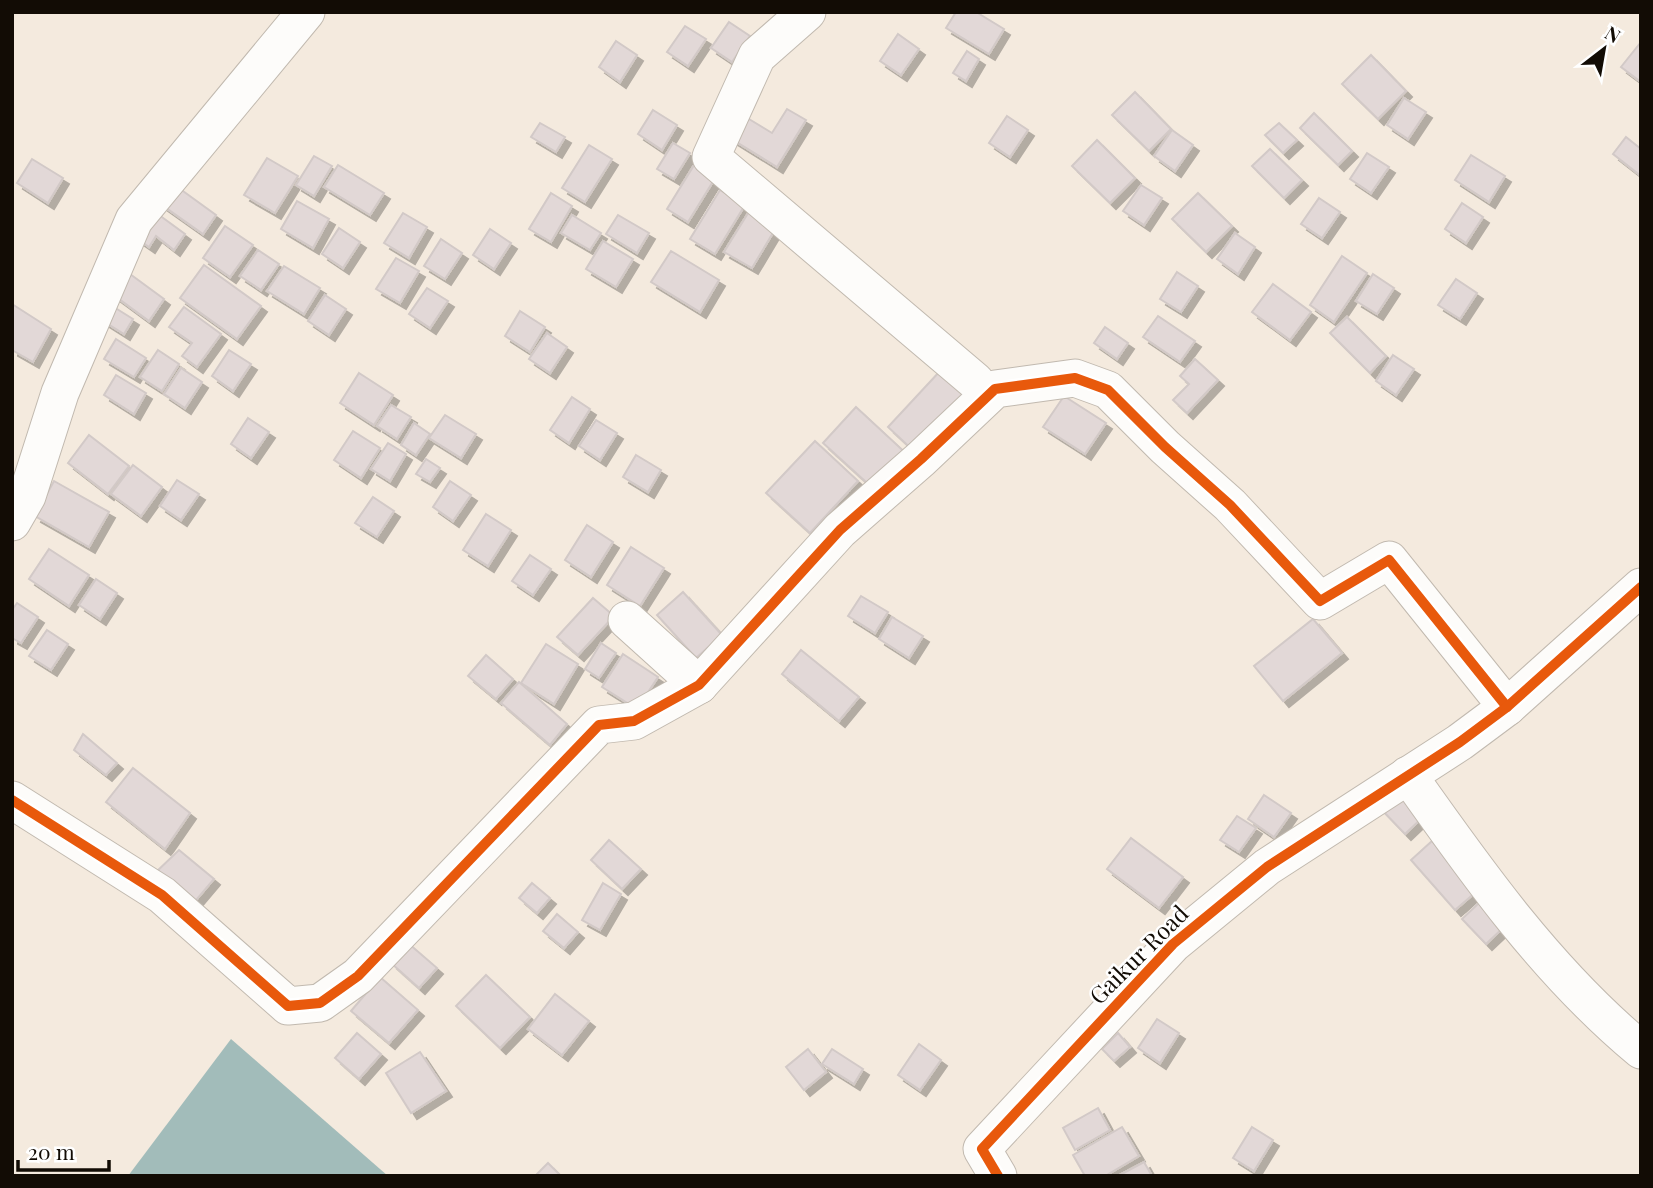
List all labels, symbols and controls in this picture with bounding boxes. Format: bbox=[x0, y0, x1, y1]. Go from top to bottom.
north arrow bbox=[1569, 14, 1639, 84]
text: N bbox=[1601, 19, 1626, 48]
street label: Gaikur Road bbox=[1082, 898, 1194, 1010]
scale bar bbox=[18, 1128, 108, 1172]
text: 20 m bbox=[28, 1137, 75, 1165]

